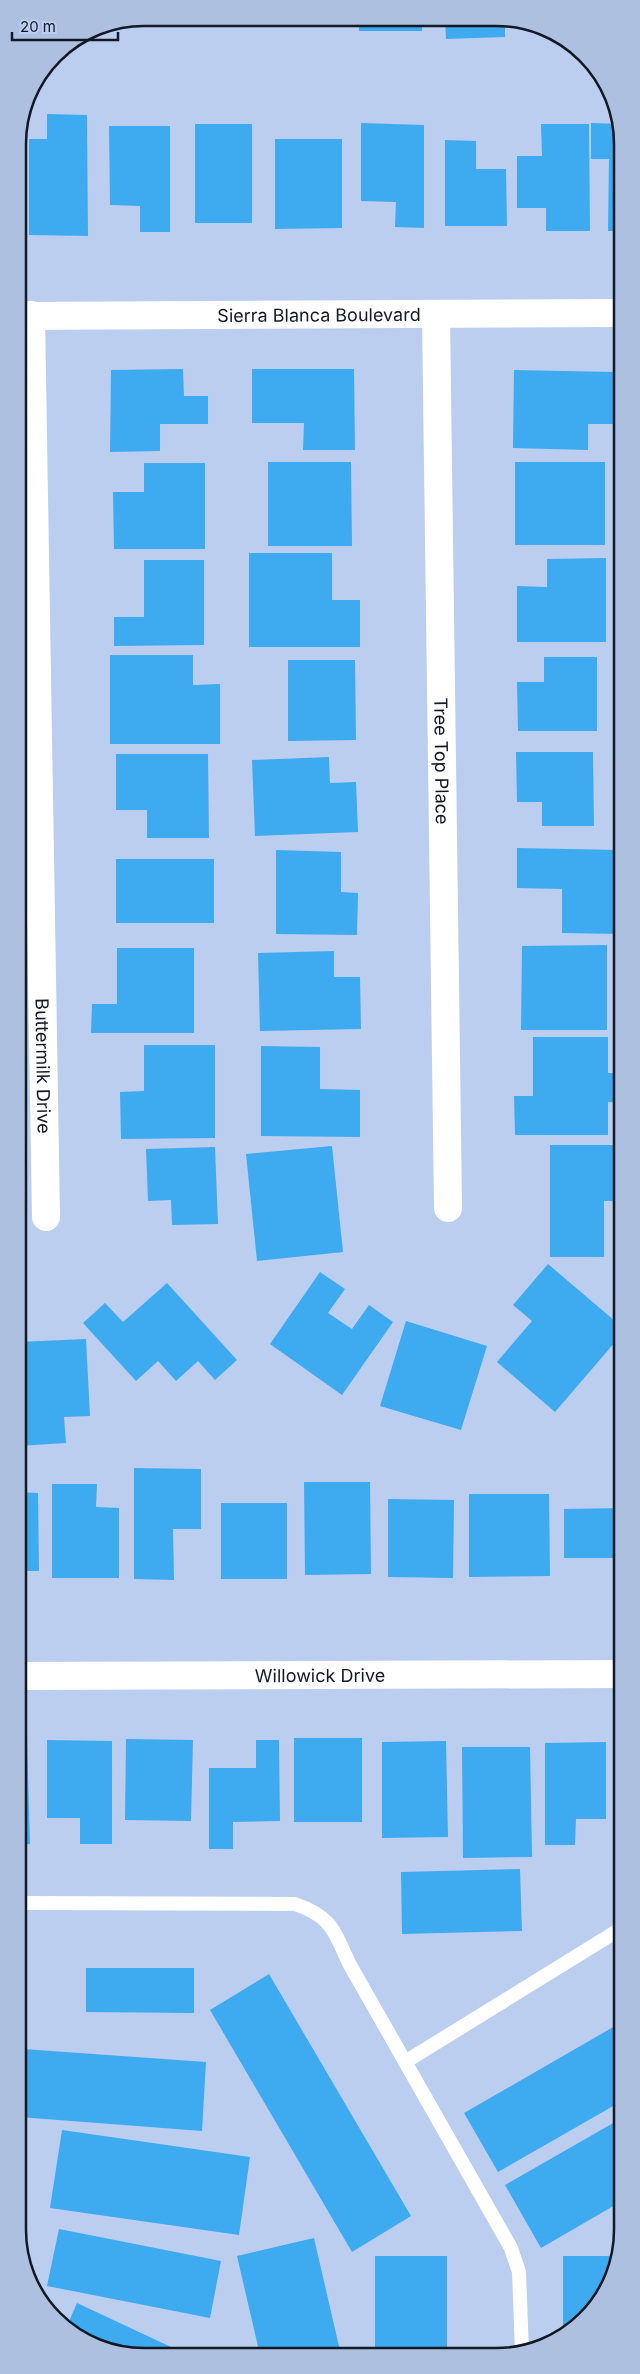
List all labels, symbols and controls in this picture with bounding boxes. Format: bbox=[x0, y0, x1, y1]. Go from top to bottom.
scale bar bbox=[12, 10, 119, 42]
text: 20 m bbox=[20, 17, 56, 36]
street label: Sierra Blanca Boulevard bbox=[217, 303, 421, 326]
street label: Tree Top Place bbox=[431, 697, 453, 825]
street label: Buttermilk Drive bbox=[32, 998, 55, 1134]
street label: Willowick Drive bbox=[255, 1664, 385, 1686]

